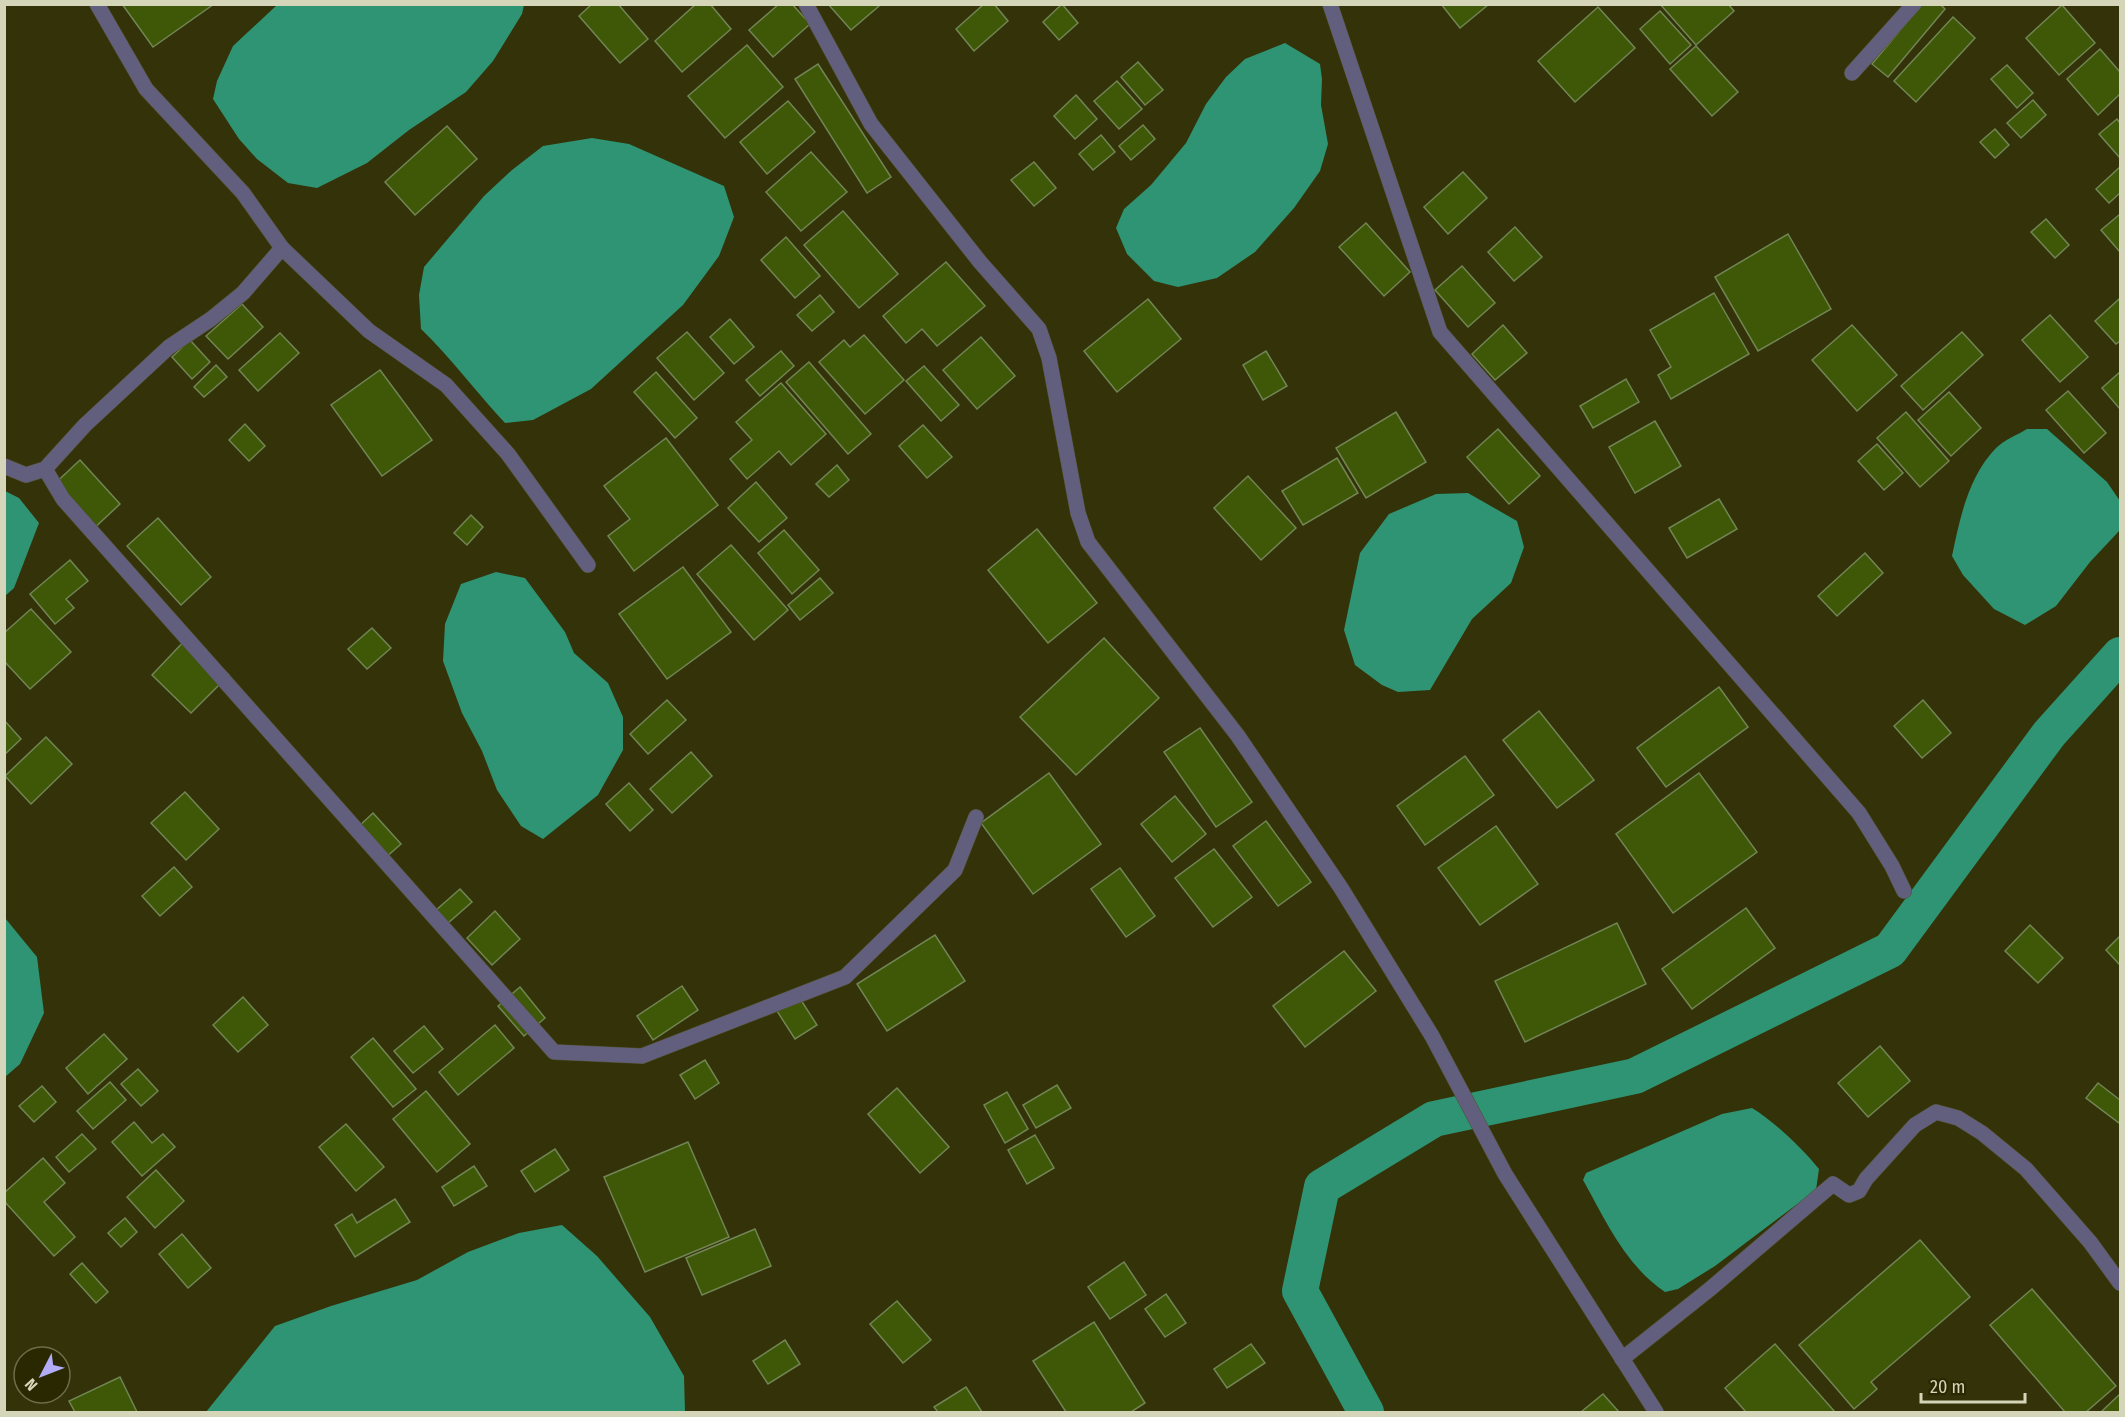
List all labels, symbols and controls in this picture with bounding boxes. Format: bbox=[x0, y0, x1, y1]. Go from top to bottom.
north arrow bbox=[12, 1345, 72, 1405]
scale bar bbox=[1921, 1366, 2024, 1404]
text: N bbox=[21, 1375, 41, 1395]
text: 20 m bbox=[1930, 1376, 1965, 1398]

